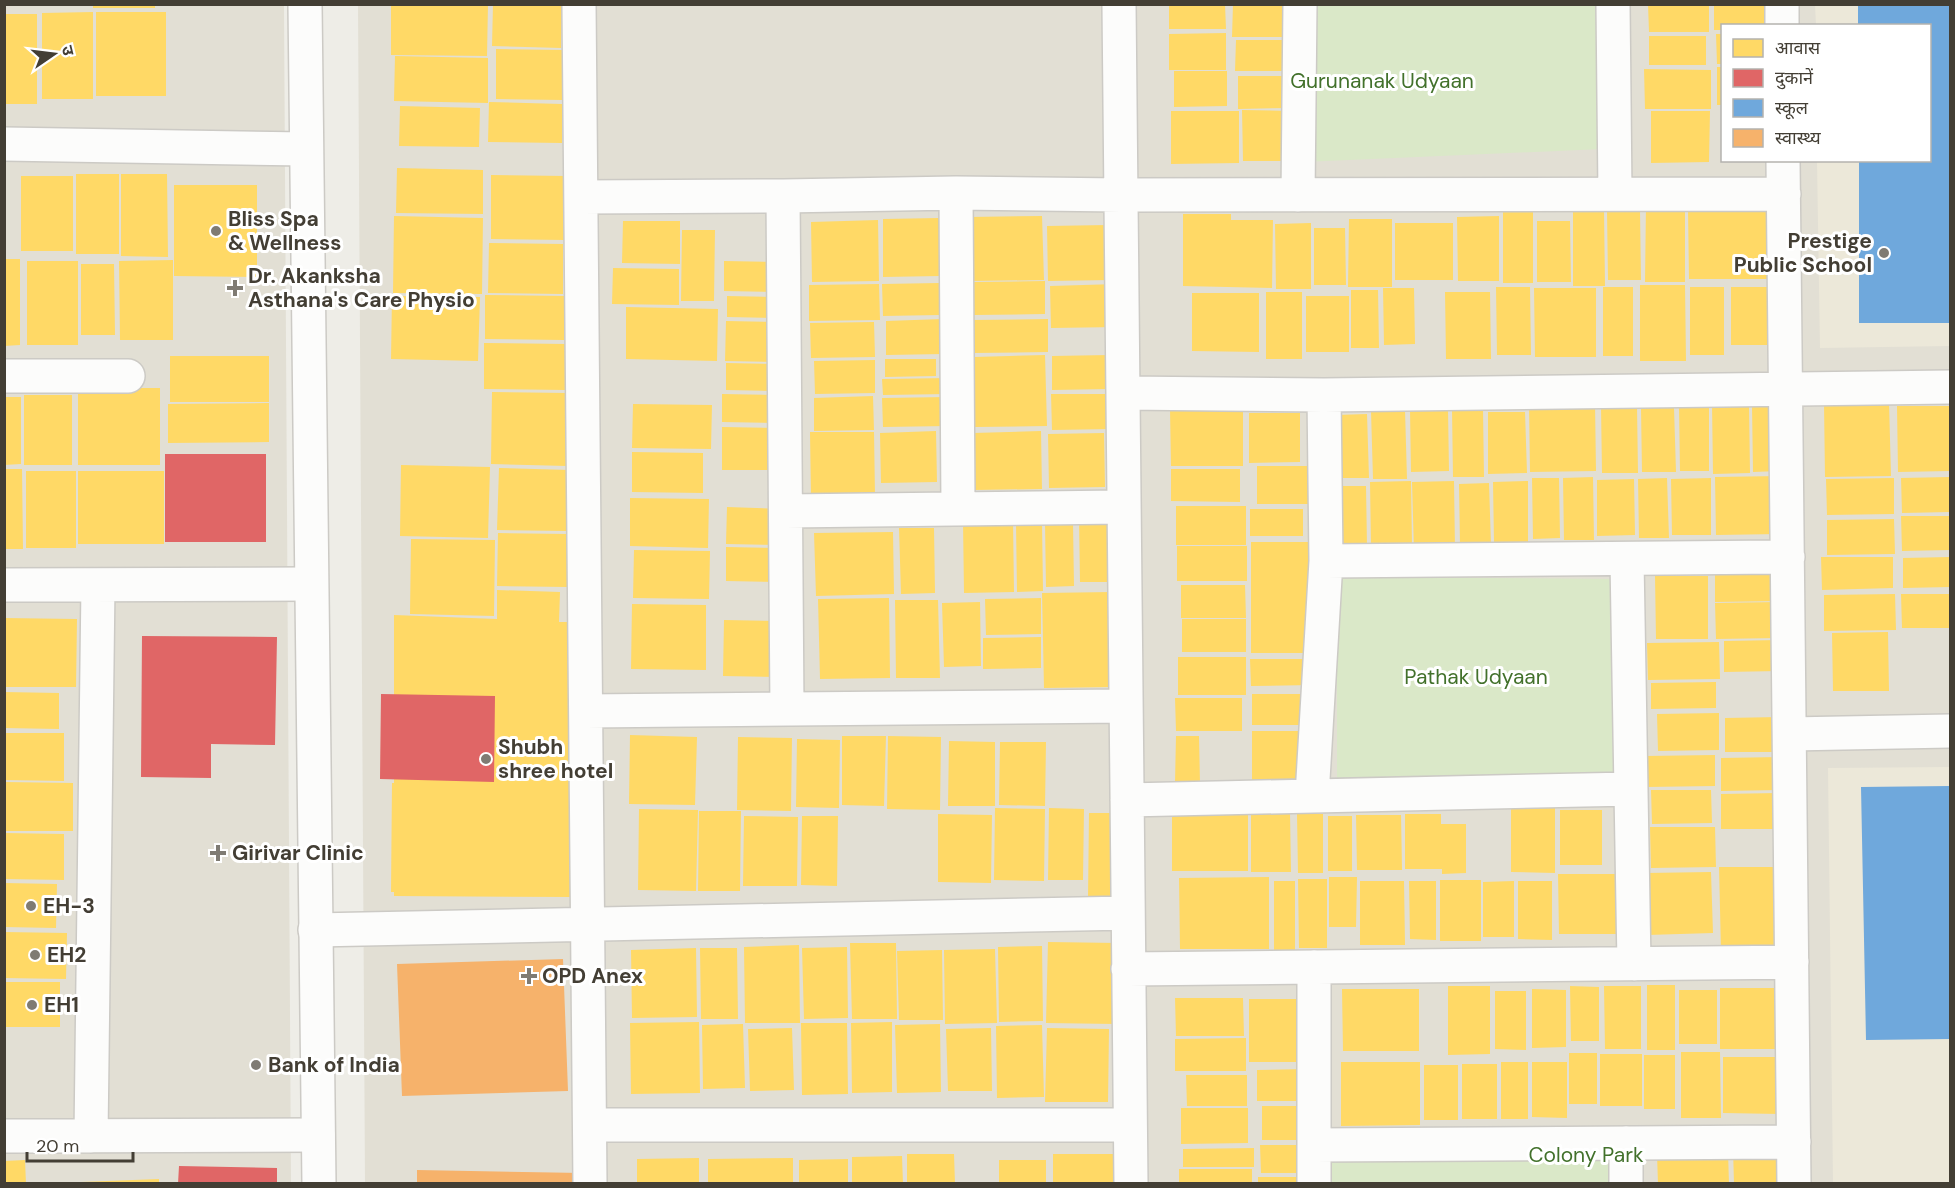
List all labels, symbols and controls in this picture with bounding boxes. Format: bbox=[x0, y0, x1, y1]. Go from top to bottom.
north arrow bbox=[24, 24, 84, 84]
legend bbox=[1721, 24, 1931, 162]
text: आवास bbox=[1775, 36, 1821, 60]
text: उ bbox=[57, 43, 80, 58]
text: दुकानें bbox=[1775, 66, 1814, 90]
park label: Gurunanak Udyaan bbox=[1290, 67, 1474, 95]
text: स्कूल bbox=[1775, 96, 1809, 120]
text: स्वास्थ्य bbox=[1775, 126, 1821, 150]
place label: Bliss Spa & Wellness bbox=[228, 205, 341, 257]
marker: Bliss Spa & Wellness bbox=[209, 224, 223, 238]
place label: Prestige Public School bbox=[1734, 227, 1872, 279]
marker: Prestige Public School bbox=[1877, 246, 1891, 260]
place label: Dr. Akanksha Asthana's Care Physio bbox=[248, 262, 475, 314]
marker: Dr. Akanksha Asthana's Care Physio bbox=[226, 279, 244, 297]
park label: Pathak Udyaan bbox=[1404, 663, 1548, 691]
place label: Shubh shree hotel bbox=[498, 733, 613, 785]
marker: Shubh shree hotel bbox=[479, 752, 493, 766]
place label: Girivar Clinic bbox=[232, 839, 364, 867]
marker: Girivar Clinic bbox=[209, 844, 227, 862]
place label: EH-3 bbox=[43, 892, 95, 920]
marker: EH-3 bbox=[24, 899, 38, 913]
place label: EH2 bbox=[47, 941, 86, 969]
marker: EH2 bbox=[28, 948, 42, 962]
place label: OPD Anex bbox=[542, 962, 643, 990]
marker: OPD Anex bbox=[520, 967, 538, 985]
place label: EH1 bbox=[44, 991, 79, 1019]
marker: EH1 bbox=[25, 998, 39, 1012]
place label: Bank of India bbox=[268, 1051, 400, 1079]
marker: Bank of India bbox=[249, 1058, 263, 1072]
scale bar bbox=[27, 1125, 134, 1163]
text: 20 m bbox=[36, 1134, 79, 1158]
park label: Colony Park bbox=[1528, 1141, 1644, 1169]

